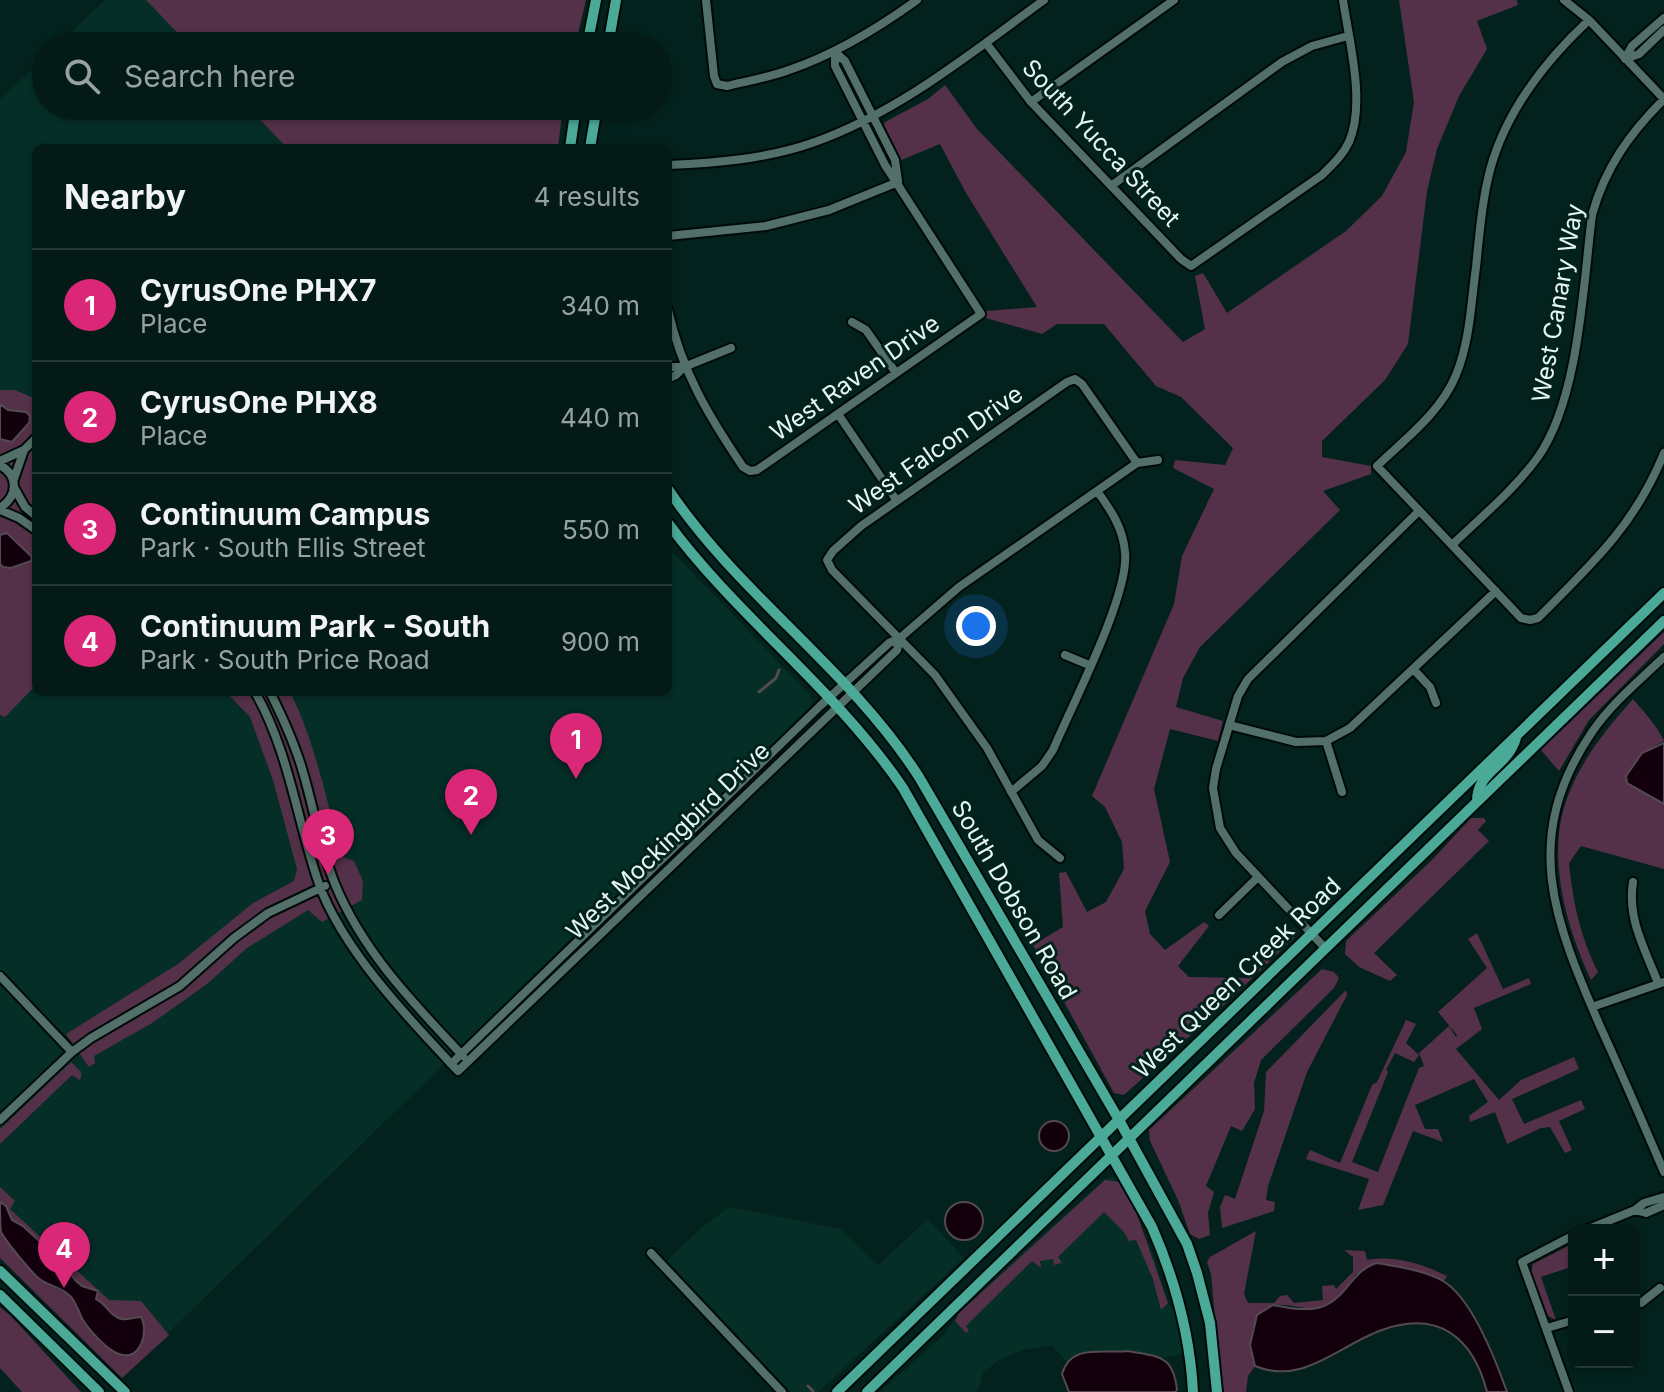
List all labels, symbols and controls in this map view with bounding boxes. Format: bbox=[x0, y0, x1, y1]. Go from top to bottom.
search box bbox=[32, 32, 672, 120]
street label: South Yucca Street bbox=[1016, 53, 1186, 232]
icon: search bbox=[60, 54, 104, 98]
text: Search here bbox=[124, 58, 296, 94]
text: Nearby bbox=[64, 176, 186, 217]
text: 4 results bbox=[534, 181, 640, 212]
street label: West Canary Way bbox=[1526, 201, 1589, 404]
text: CyrusOne PHX7 bbox=[140, 272, 376, 308]
text: 1 bbox=[84, 290, 96, 321]
text: 340 m bbox=[561, 290, 640, 321]
text: Place bbox=[140, 308, 208, 339]
street label: West Raven Drive bbox=[765, 308, 945, 447]
street label: West Falcon Drive bbox=[843, 379, 1028, 520]
text: CyrusOne PHX8 bbox=[140, 384, 378, 420]
text: 2 bbox=[82, 402, 98, 433]
text: 440 m bbox=[560, 402, 640, 433]
text: Place bbox=[140, 420, 208, 451]
text: Continuum Campus bbox=[140, 496, 430, 532]
text: 3 bbox=[82, 514, 98, 545]
text: 550 m bbox=[562, 514, 640, 545]
text: Park · South Ellis Street bbox=[140, 532, 426, 563]
your location bbox=[956, 606, 996, 646]
text: Continuum Park - South bbox=[140, 608, 490, 644]
text: 4 bbox=[81, 626, 99, 657]
text: 900 m bbox=[561, 626, 640, 657]
text: Park · South Price Road bbox=[140, 644, 430, 675]
pin: 1 bbox=[550, 713, 602, 779]
street label: West Mockingbird Drive bbox=[560, 736, 775, 945]
pin: 2 bbox=[445, 769, 497, 835]
street label: South Dobson Road bbox=[946, 795, 1083, 1004]
pin: 3 bbox=[302, 809, 354, 875]
street label: West Queen Creek Road bbox=[1127, 871, 1346, 1084]
pin: 4 bbox=[38, 1222, 90, 1288]
map controls bbox=[1568, 1224, 1640, 1368]
button: + bbox=[1568, 1224, 1640, 1296]
button: − bbox=[1568, 1296, 1640, 1368]

